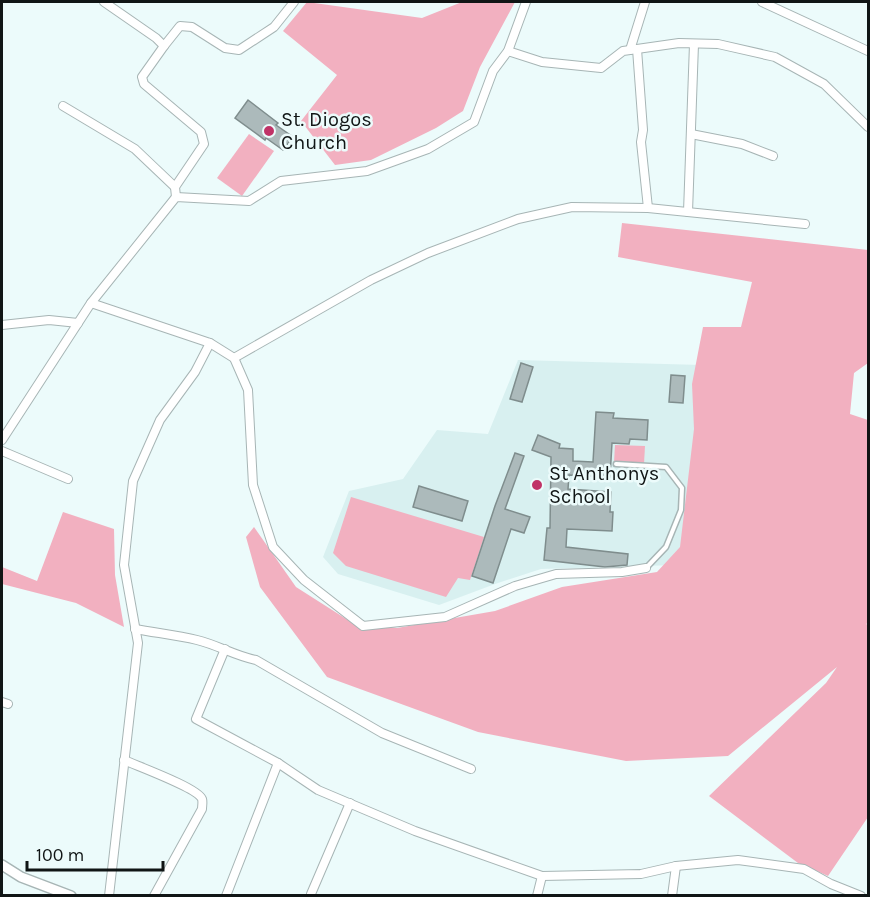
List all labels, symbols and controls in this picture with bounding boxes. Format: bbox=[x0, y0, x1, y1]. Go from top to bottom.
place label: St. Diogos Church bbox=[281, 108, 372, 154]
marker: St. Diogos Church bbox=[262, 124, 276, 138]
place label: St Anthonys School bbox=[549, 462, 659, 508]
marker: St Anthonys School bbox=[530, 478, 544, 492]
scale bar bbox=[27, 834, 164, 872]
text: 100 m bbox=[36, 844, 84, 866]

